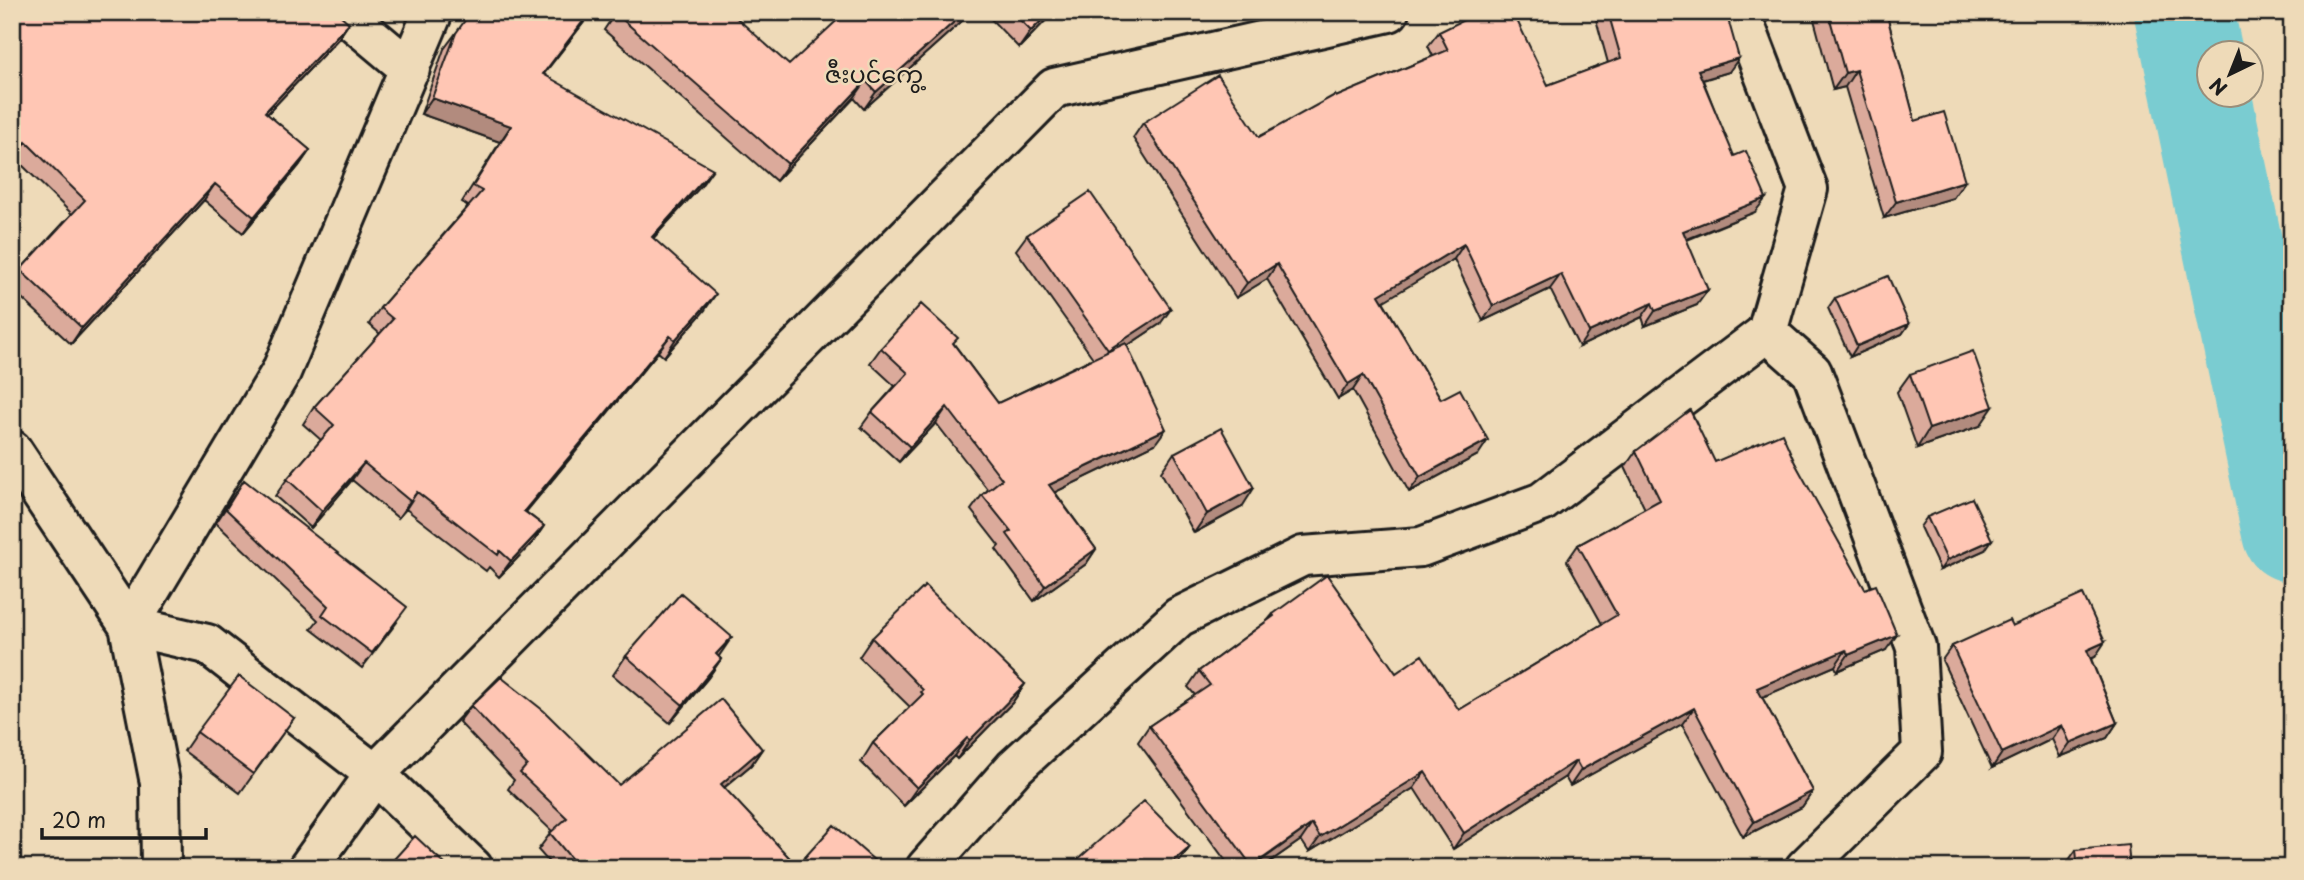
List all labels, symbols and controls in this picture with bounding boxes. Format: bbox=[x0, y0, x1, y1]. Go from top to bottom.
north arrow bbox=[2196, 38, 2266, 108]
district label: ဇီးပင်ကွေ့ bbox=[825, 55, 927, 93]
text: N bbox=[2203, 72, 2233, 103]
scale bar bbox=[42, 796, 206, 840]
text: 20 m bbox=[52, 803, 106, 835]

